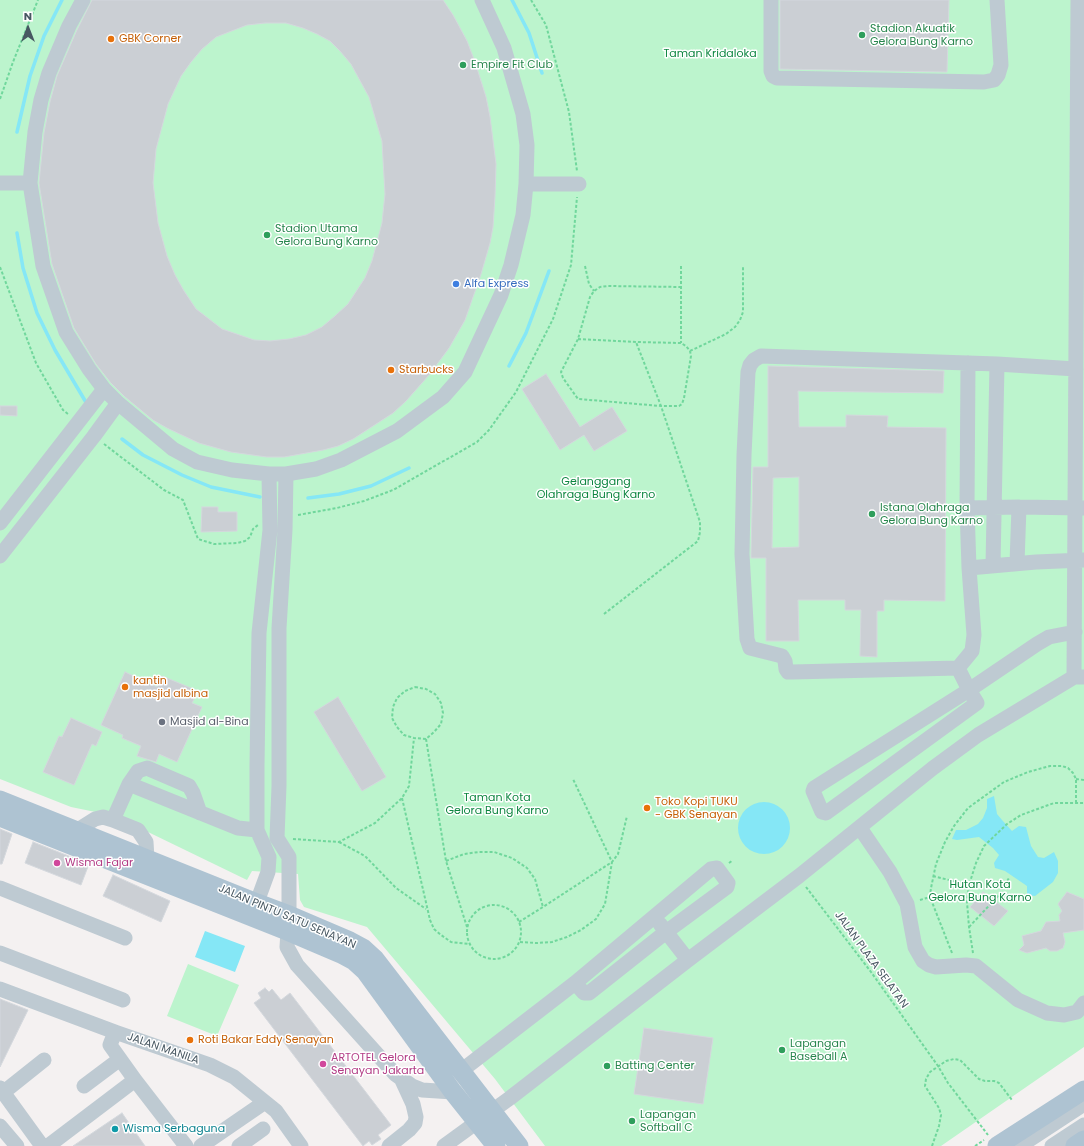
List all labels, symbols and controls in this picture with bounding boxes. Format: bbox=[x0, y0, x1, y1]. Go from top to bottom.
north arrow bbox=[8, 8, 48, 48]
text: N bbox=[24, 8, 32, 24]
place label: Stadion Akuatik Gelora Bung Karno bbox=[870, 22, 973, 48]
marker: Stadion Akuatik Gelora Bung Karno bbox=[857, 30, 867, 40]
place label: GBK Corner bbox=[119, 32, 181, 46]
marker: GBK Corner bbox=[106, 34, 116, 44]
park label: Taman Kridaloka bbox=[663, 47, 757, 61]
place label: Empire Fit Club bbox=[471, 58, 553, 72]
marker: Empire Fit Club bbox=[458, 60, 468, 70]
place label: Stadion Utama Gelora Bung Karno bbox=[275, 222, 378, 248]
marker: Stadion Utama Gelora Bung Karno bbox=[262, 230, 272, 240]
place label: Alfa Express bbox=[464, 277, 529, 291]
marker: Alfa Express bbox=[451, 279, 461, 289]
place label: Starbucks bbox=[399, 363, 454, 377]
marker: Starbucks bbox=[386, 365, 396, 375]
park label: Gelanggang Olahraga Bung Karno bbox=[537, 475, 655, 501]
place label: Istana Olahraga Gelora Bung Karno bbox=[880, 501, 983, 527]
marker: Istana Olahraga Gelora Bung Karno bbox=[867, 509, 877, 519]
place label: kantin masjid albina bbox=[133, 674, 208, 700]
marker: kantin masjid albina bbox=[120, 682, 130, 692]
place label: Masjid al-Bina bbox=[170, 715, 249, 729]
marker: Masjid al-Bina bbox=[157, 717, 167, 727]
park label: Taman Kota Gelora Bung Karno bbox=[445, 791, 549, 817]
place label: Toko Kopi TUKU - GBK Senayan bbox=[655, 795, 738, 821]
marker: Toko Kopi TUKU - GBK Senayan bbox=[642, 803, 652, 813]
place label: Wisma Fajar bbox=[65, 856, 133, 870]
marker: Wisma Fajar bbox=[52, 858, 62, 868]
park label: Hutan Kota Gelora Bung Karno bbox=[928, 878, 1032, 904]
street label: JALAN PINTU SATU SENAYAN bbox=[216, 882, 358, 952]
street label: JALAN PLAZA SELATAN bbox=[831, 909, 911, 1011]
street label: JALAN MANILA bbox=[125, 1030, 201, 1068]
place label: Roti Bakar Eddy Senayan bbox=[198, 1033, 334, 1047]
marker: Roti Bakar Eddy Senayan bbox=[185, 1035, 195, 1045]
place label: Lapangan Baseball A bbox=[790, 1037, 847, 1063]
marker: Lapangan Baseball A bbox=[777, 1045, 787, 1055]
place label: ARTOTEL Gelora Senayan Jakarta bbox=[331, 1051, 424, 1077]
marker: ARTOTEL Gelora Senayan Jakarta bbox=[318, 1059, 328, 1069]
place label: Batting Center bbox=[615, 1059, 695, 1073]
marker: Batting Center bbox=[602, 1061, 612, 1071]
place label: Lapangan Softball C bbox=[640, 1108, 696, 1134]
marker: Lapangan Softball C bbox=[627, 1116, 637, 1126]
place label: Wisma Serbaguna bbox=[123, 1122, 225, 1136]
marker: Wisma Serbaguna bbox=[110, 1124, 120, 1134]

